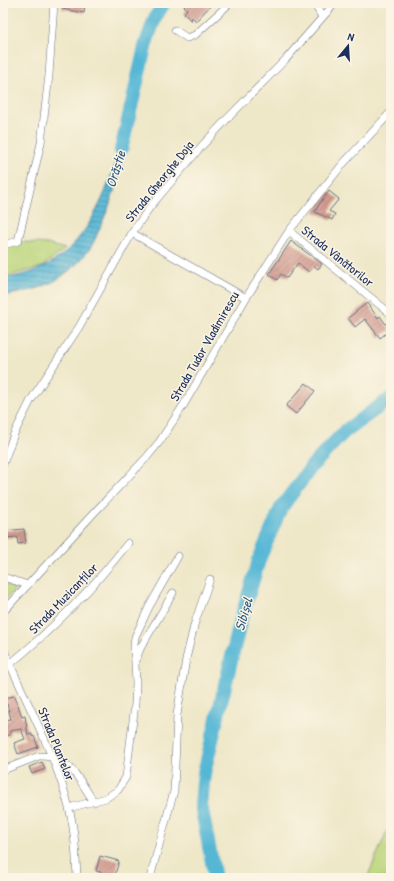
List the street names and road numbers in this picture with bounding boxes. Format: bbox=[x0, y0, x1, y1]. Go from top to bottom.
street label: Strada Gheorghe Doja bbox=[121, 137, 197, 225]
street label: Strada Vânătorilor bbox=[298, 221, 378, 291]
street label: Strada Tudor Vladimirescu bbox=[165, 288, 243, 404]
street label: Strada Muzicanților bbox=[24, 559, 102, 637]
street label: Strada Plantelor bbox=[34, 705, 80, 783]

